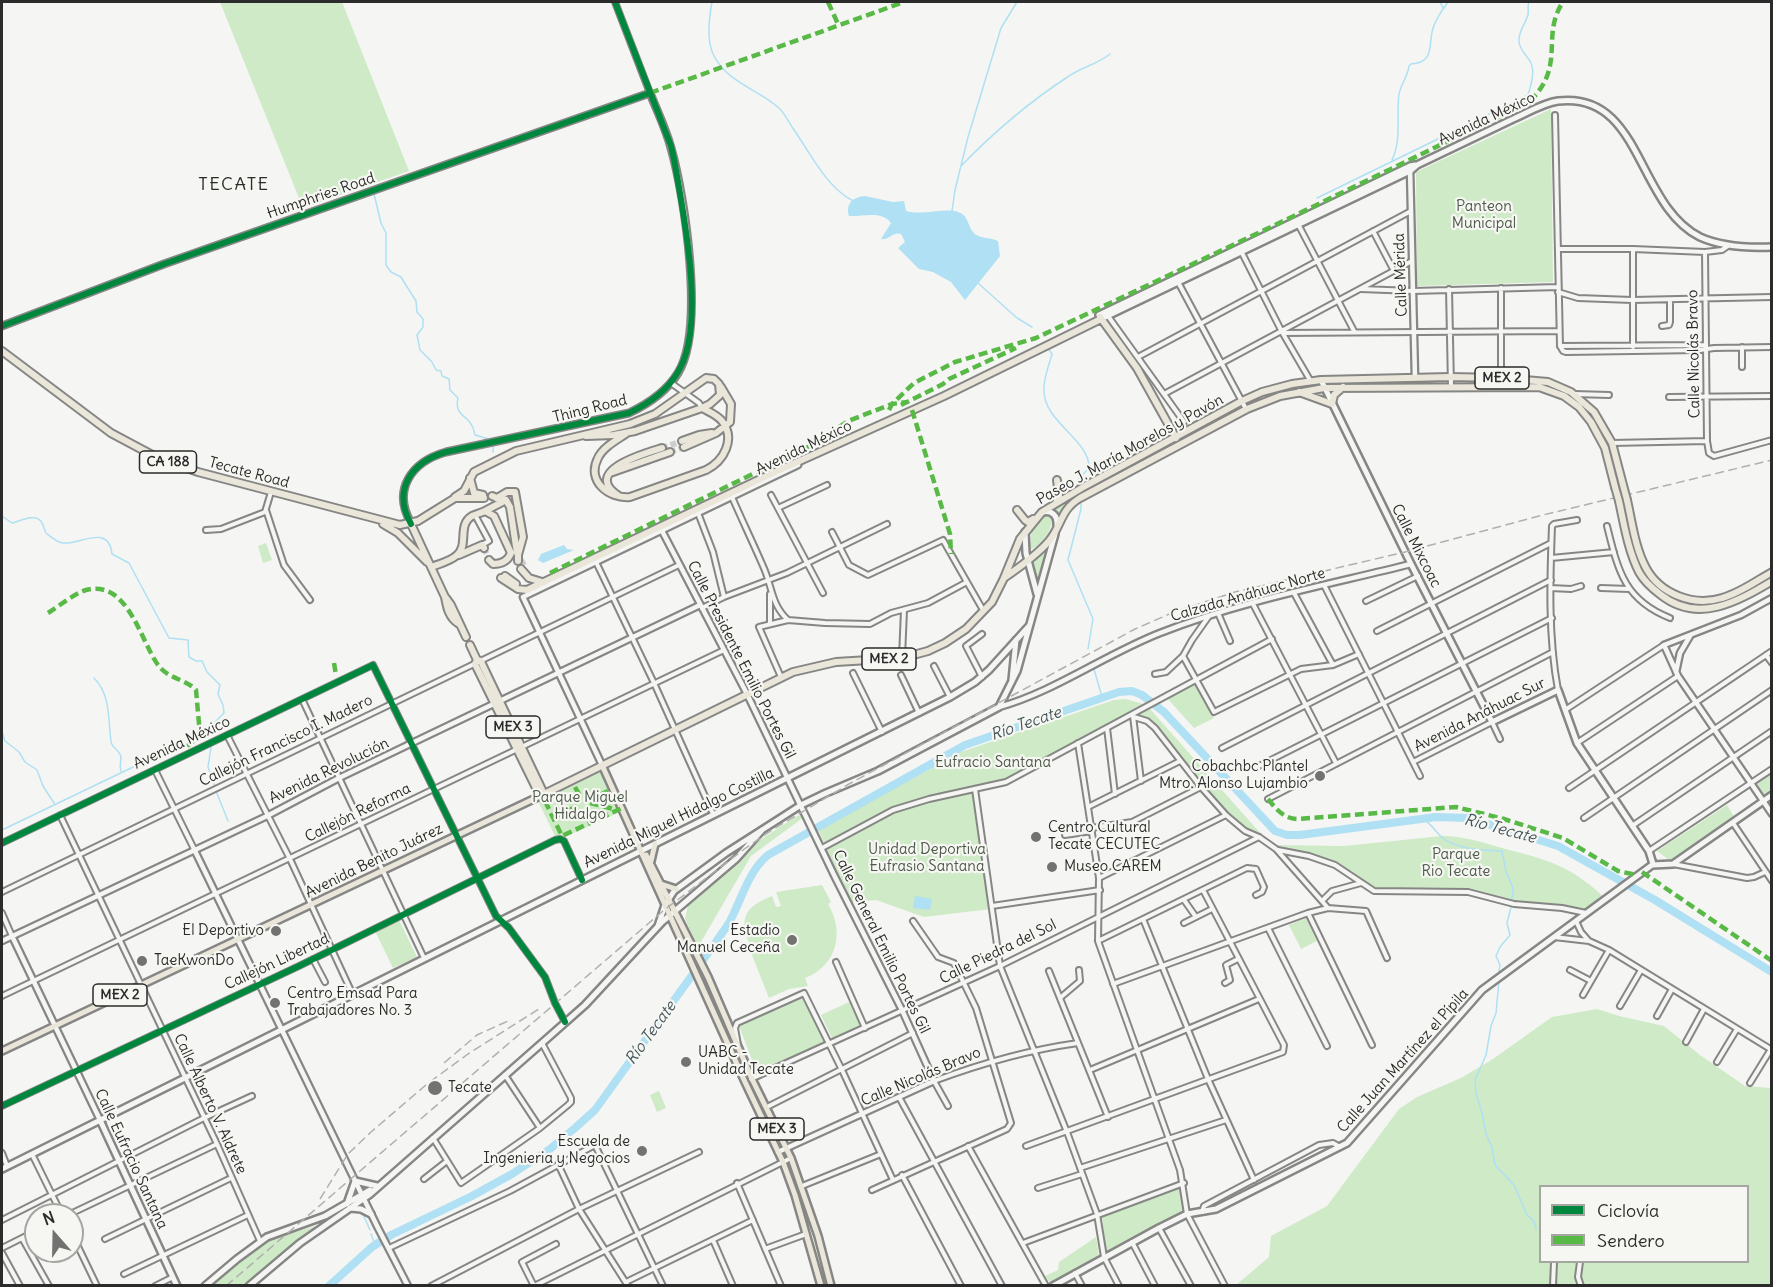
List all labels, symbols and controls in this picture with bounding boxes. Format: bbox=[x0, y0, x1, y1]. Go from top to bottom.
street label: Avenida México bbox=[1436, 89, 1538, 149]
street label: Humphries Road bbox=[265, 169, 377, 223]
district label: TECATE bbox=[198, 174, 270, 196]
park label: Panteon Municipal bbox=[1452, 198, 1516, 233]
street label: Calle Mérida bbox=[1391, 233, 1411, 317]
street label: Calle Nicolás Bravo bbox=[1684, 290, 1704, 418]
road number: MEX 2 bbox=[1475, 367, 1529, 389]
street label: Thing Road bbox=[551, 391, 629, 427]
street label: Paseo J. María Morelos y Pavón bbox=[1033, 391, 1227, 509]
street label: Avenida México bbox=[753, 417, 855, 479]
road number: CA 188 bbox=[140, 451, 196, 473]
street label: Tecate Road bbox=[207, 454, 291, 492]
street label: Calle Mixcoac bbox=[1387, 501, 1445, 591]
street label: Calle Presidente Emilio Portes Gil bbox=[683, 558, 799, 762]
street label: Calzada Anáhuac Norte bbox=[1169, 564, 1327, 626]
road number: MEX 2 bbox=[862, 648, 916, 670]
street label: Avenida Anáhuac Sur bbox=[1411, 674, 1549, 756]
street label: Callejón Francisco I. Madero bbox=[196, 691, 376, 791]
water label: Río Tecate bbox=[988, 703, 1064, 745]
street label: Avenida México bbox=[131, 713, 233, 773]
road number: MEX 3 bbox=[486, 716, 540, 738]
street label: Avenida Revolución bbox=[266, 734, 392, 808]
park label: Eufracio Santana bbox=[935, 754, 1051, 772]
place label: Cobachbc Plantel Mtro. Alonso Lujambio bbox=[1159, 758, 1308, 793]
street label: Avenida Miguel Hidalgo Costilla bbox=[581, 764, 777, 872]
marker: Cobachbc Plantel Mtro. Alonso Lujambio bbox=[1313, 769, 1327, 783]
street label: Callejón Reforma bbox=[302, 780, 414, 846]
park label: Parque Miguel Hidalgo bbox=[532, 789, 628, 824]
water label: Río Tecate bbox=[1462, 810, 1538, 848]
place label: Centro Cultural Tecate CECUTEC bbox=[1048, 819, 1160, 854]
street label: Avenida Benito Juárez bbox=[302, 820, 446, 902]
marker: Centro Cultural Tecate CECUTEC bbox=[1029, 830, 1043, 844]
park label: Unidad Deportiva Eufrasio Santana bbox=[868, 841, 986, 876]
park label: Parque Rio Tecate bbox=[1422, 846, 1490, 881]
street label: Calle General Emilio Portes Gil bbox=[829, 847, 933, 1037]
place label: Museo CAREM bbox=[1064, 858, 1162, 876]
marker: Museo CAREM bbox=[1045, 860, 1059, 874]
street label: Calle Piedra del Sol bbox=[937, 916, 1059, 988]
place label: El Deportivo bbox=[182, 922, 264, 940]
place label: Estadio Manuel Ceceña bbox=[677, 922, 780, 957]
marker: El Deportivo bbox=[269, 924, 283, 938]
street label: Callejón Libertad bbox=[222, 930, 332, 994]
marker: Estadio Manuel Ceceña bbox=[785, 933, 799, 947]
place label: TaeKwonDo bbox=[154, 952, 234, 970]
marker: TaeKwonDo bbox=[135, 954, 149, 968]
road number: MEX 2 bbox=[93, 984, 147, 1006]
place label: Centro Emsad Para Trabajadores No. 3 bbox=[287, 985, 417, 1020]
street label: Calle Juan Martínez el Pípila bbox=[1334, 985, 1472, 1137]
marker: Centro Emsad Para Trabajadores No. 3 bbox=[268, 996, 282, 1010]
water label: Río Tecate bbox=[622, 998, 680, 1068]
street label: Calle Alberto V. Aldrete bbox=[169, 1031, 251, 1177]
place label: UABC - Unidad Tecate bbox=[698, 1044, 794, 1079]
street label: Calle Nicolás Bravo bbox=[858, 1044, 984, 1110]
marker: UABC - Unidad Tecate bbox=[679, 1055, 693, 1069]
marker: Tecate bbox=[426, 1079, 444, 1097]
place label: Tecate bbox=[448, 1079, 492, 1097]
street label: Calle Eufracio Santana bbox=[91, 1086, 171, 1232]
road number: MEX 3 bbox=[750, 1118, 804, 1140]
place label: Escuela de Ingenieria y Negocios bbox=[483, 1133, 630, 1168]
marker: Escuela de Ingenieria y Negocios bbox=[635, 1144, 649, 1158]
legend bbox=[1539, 1185, 1749, 1263]
text: Ciclovía bbox=[1597, 1199, 1659, 1222]
north arrow bbox=[24, 1203, 84, 1263]
text: N bbox=[40, 1207, 57, 1229]
text: Sendero bbox=[1597, 1229, 1665, 1252]

